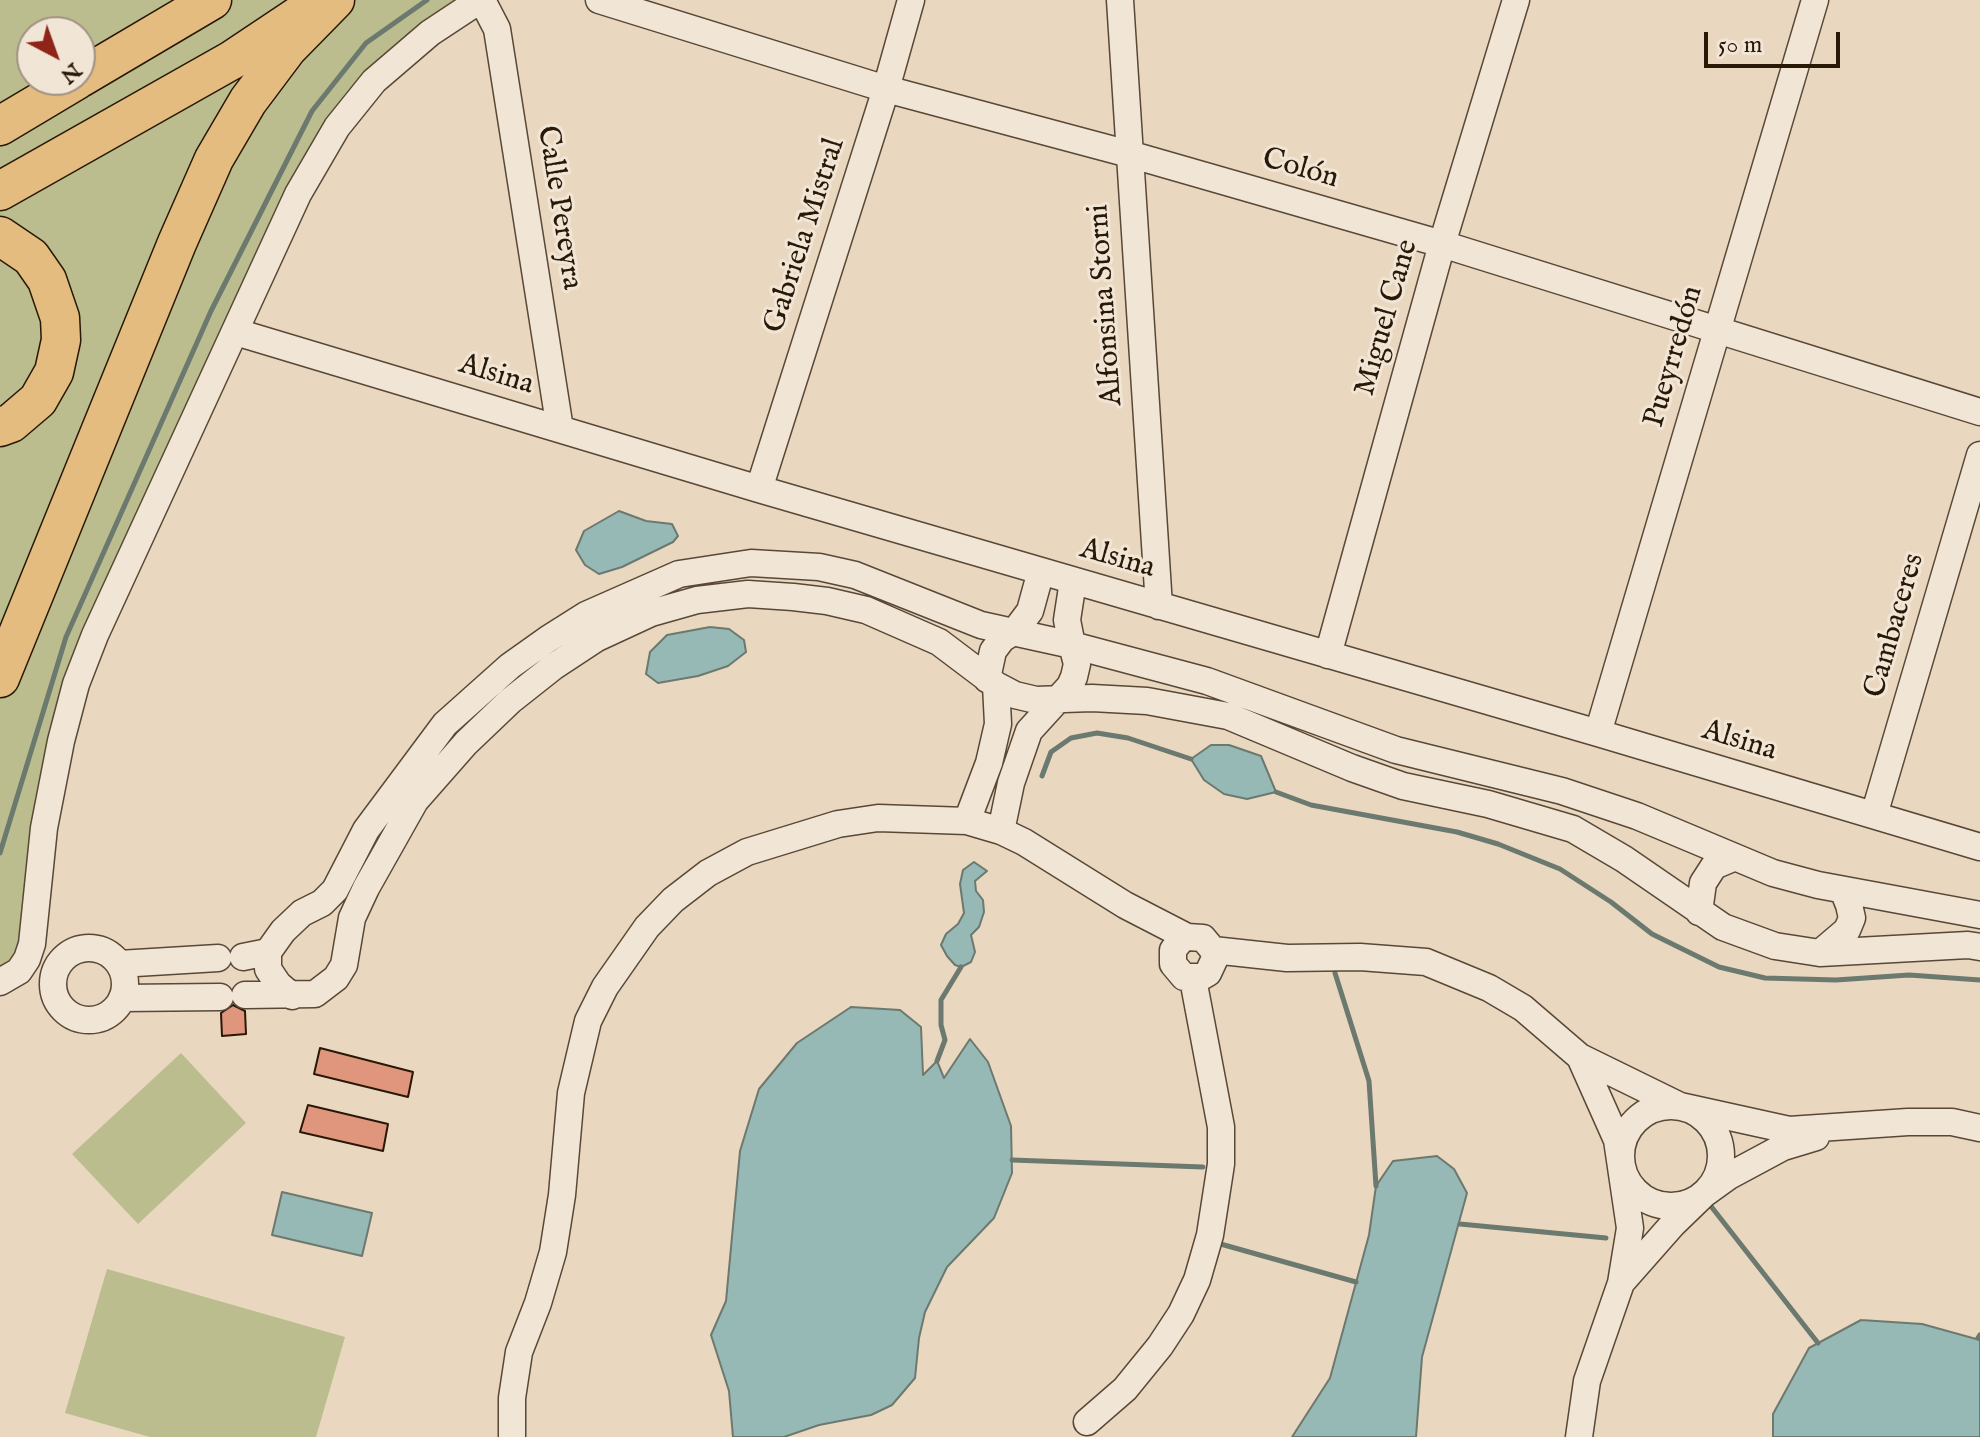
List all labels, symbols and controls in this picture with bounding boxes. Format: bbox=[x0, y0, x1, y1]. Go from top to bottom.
north arrow bbox=[16, 16, 96, 96]
scale bar bbox=[1708, 16, 1844, 66]
text: 50 m bbox=[1718, 30, 1762, 61]
text: N bbox=[54, 56, 87, 89]
street label: Calle Pereyra bbox=[527, 124, 589, 292]
street label: Gabriela Mistral bbox=[758, 134, 854, 338]
street label: Colón bbox=[1258, 142, 1342, 198]
street label: Alfonsina Storni bbox=[1082, 203, 1132, 407]
street label: Miguel Cane bbox=[1349, 236, 1427, 400]
street label: Pueyrredón bbox=[1638, 282, 1712, 432]
street label: Alsina bbox=[454, 348, 538, 404]
street label: Alsina bbox=[1076, 532, 1158, 588]
street label: Cambaceres bbox=[1858, 550, 1934, 702]
street label: Alsina bbox=[1697, 714, 1781, 770]

